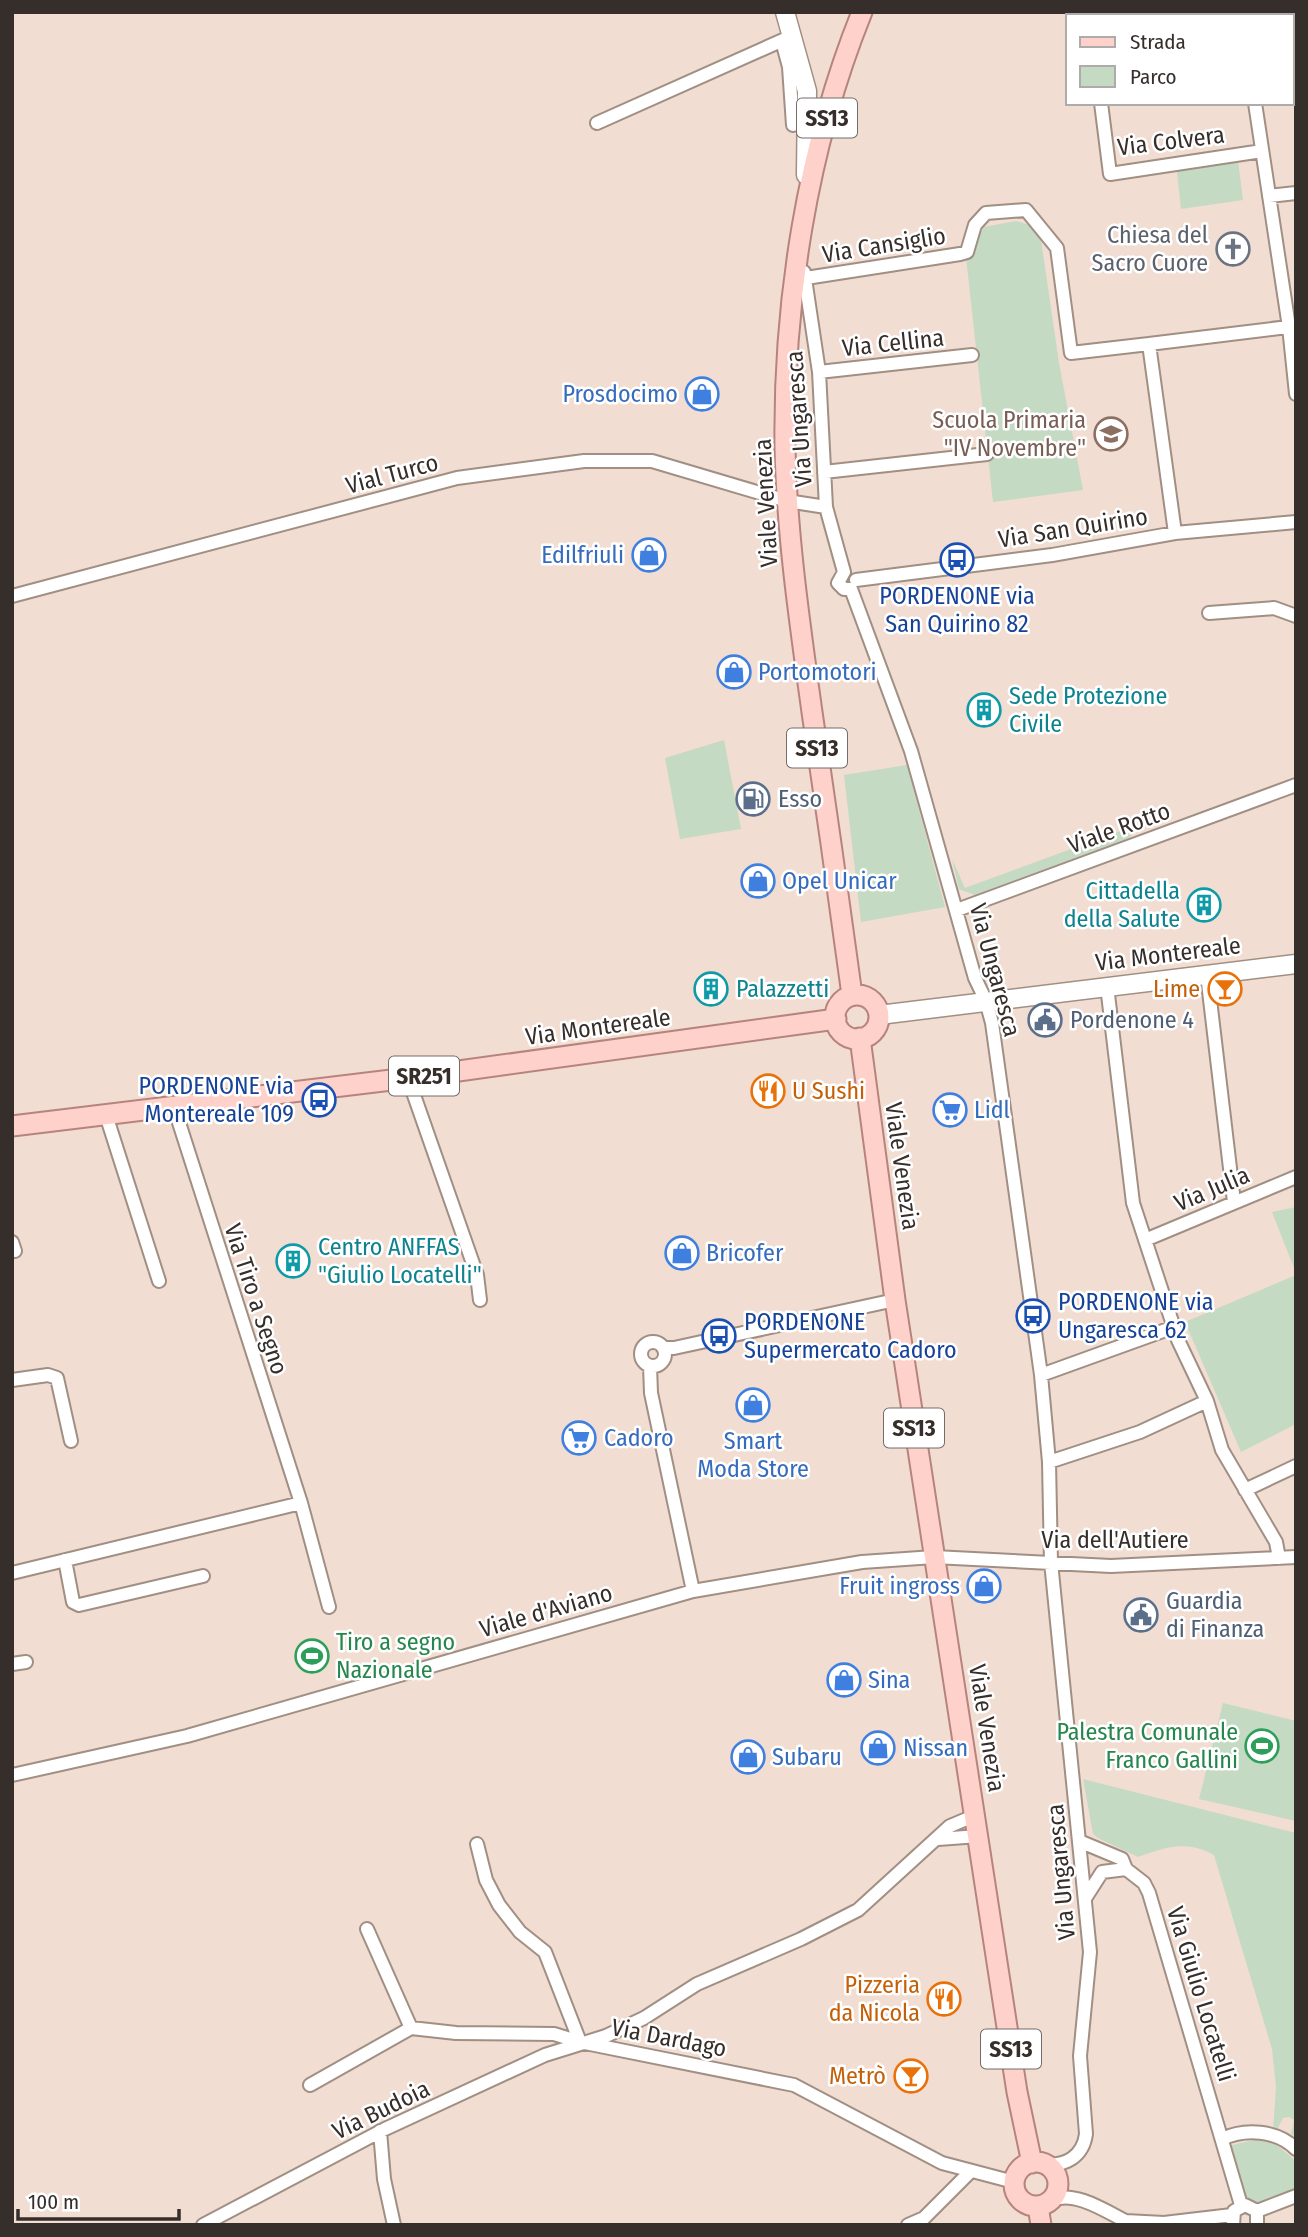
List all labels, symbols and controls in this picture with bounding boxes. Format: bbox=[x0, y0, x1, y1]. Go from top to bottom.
legend bbox=[1066, 14, 1294, 105]
text: Strada bbox=[1130, 29, 1186, 55]
text: Parco bbox=[1130, 64, 1177, 90]
road number: SS13 bbox=[797, 99, 857, 138]
street label: Via Colvera bbox=[1116, 121, 1226, 161]
street label: Via Cansiglio bbox=[820, 221, 948, 269]
place label: Chiesa del Sacro Cuore bbox=[1092, 221, 1208, 277]
church icon: Chiesa del Sacro Cuore bbox=[1214, 230, 1252, 268]
street label: Via Cellina bbox=[841, 324, 945, 362]
street label: Via Ungaresca bbox=[780, 350, 818, 488]
shop icon: Prosdocimo bbox=[683, 375, 721, 413]
place label: Prosdocimo bbox=[562, 380, 678, 408]
place label: Scuola Primaria "IV Novembre" bbox=[932, 406, 1086, 462]
school or university icon: Scuola Primaria "IV Novembre" bbox=[1092, 415, 1130, 453]
street label: Viale Venezia bbox=[749, 438, 783, 568]
street label: Vial Turco bbox=[343, 448, 441, 500]
street label: Via San Quirino bbox=[996, 502, 1150, 554]
shop icon: Edilfriuli bbox=[630, 536, 668, 574]
place label: Edilfriuli bbox=[541, 541, 624, 569]
bus stop icon: PORDENONE via San Quirino 82 bbox=[938, 541, 976, 579]
place label: PORDENONE via San Quirino 82 bbox=[879, 582, 1035, 638]
shop icon: Portomotori bbox=[715, 653, 753, 691]
place label: Portomotori bbox=[758, 658, 877, 686]
place label: Sede Protezione Civile bbox=[1009, 682, 1167, 738]
building icon: Sede Protezione Civile bbox=[965, 691, 1003, 729]
road number: SS13 bbox=[787, 728, 847, 768]
fuel station icon: Esso bbox=[734, 780, 772, 818]
place label: Esso bbox=[778, 785, 822, 813]
street label: Viale Rotto bbox=[1064, 797, 1174, 859]
shop icon: Opel Unicar bbox=[739, 862, 777, 900]
place label: Opel Unicar bbox=[782, 867, 897, 895]
place label: Cittadella della Salute bbox=[1064, 877, 1180, 933]
building icon: Cittadella della Salute bbox=[1185, 886, 1223, 924]
street label: Via Ungaresca bbox=[964, 900, 1026, 1040]
street label: Via Montereale bbox=[1094, 931, 1242, 977]
building icon: Palazzetti bbox=[692, 970, 730, 1008]
bar icon: Lime bbox=[1206, 970, 1244, 1008]
place label: Palazzetti bbox=[736, 975, 829, 1003]
place label: Lime bbox=[1153, 975, 1200, 1003]
public building icon: Pordenone 4 bbox=[1026, 1001, 1064, 1039]
street label: Via Montereale bbox=[524, 1003, 672, 1051]
place label: Pordenone 4 bbox=[1070, 1006, 1194, 1034]
road number: SR251 bbox=[389, 1056, 459, 1096]
place label: PORDENONE via Montereale 109 bbox=[139, 1072, 294, 1128]
restaurant icon: U Sushi bbox=[749, 1072, 787, 1110]
place label: U Sushi bbox=[792, 1077, 865, 1105]
bus stop icon: PORDENONE via Montereale 109 bbox=[300, 1081, 338, 1119]
supermarket icon: Lidl bbox=[931, 1091, 969, 1129]
place label: Lidl bbox=[974, 1096, 1010, 1124]
street label: Viale Venezia bbox=[879, 1100, 925, 1232]
street label: Via Julia bbox=[1170, 1161, 1254, 1217]
street label: Via Tiro a Segno bbox=[219, 1220, 293, 1378]
place label: Centro ANFFAS "Giulio Locatelli" bbox=[318, 1233, 482, 1289]
shop icon: Bricofer bbox=[663, 1234, 701, 1272]
place label: Bricofer bbox=[706, 1239, 784, 1267]
building icon: Centro ANFFAS "Giulio Locatelli" bbox=[274, 1242, 312, 1280]
place label: PORDENONE via Ungaresca 62 bbox=[1058, 1288, 1214, 1344]
bus stop icon: PORDENONE via Ungaresca 62 bbox=[1014, 1297, 1052, 1335]
place label: PORDENONE Supermercato Cadoro bbox=[744, 1308, 957, 1364]
bus stop icon: PORDENONE Supermercato Cadoro bbox=[700, 1317, 738, 1355]
shop icon: Smart Moda Store bbox=[734, 1386, 772, 1424]
road number: SS13 bbox=[884, 1408, 944, 1448]
supermarket icon: Cadoro bbox=[560, 1419, 598, 1457]
place label: Cadoro bbox=[604, 1424, 674, 1452]
place label: Smart Moda Store bbox=[697, 1427, 809, 1483]
street label: Via dell'Autiere bbox=[1041, 1526, 1189, 1554]
shop icon: Fruit ingross bbox=[965, 1567, 1003, 1605]
place label: Fruit ingross bbox=[839, 1572, 960, 1600]
street label: Viale d'Aviano bbox=[476, 1579, 616, 1643]
place label: Guardia di Finanza bbox=[1166, 1587, 1264, 1643]
public building icon: Guardia di Finanza bbox=[1122, 1596, 1160, 1634]
place label: Tiro a segno Nazionale bbox=[336, 1628, 455, 1684]
sports icon: Tiro a segno Nazionale bbox=[293, 1637, 331, 1675]
shop icon: Sina bbox=[825, 1661, 863, 1699]
street label: Viale Venezia bbox=[963, 1662, 1011, 1794]
place label: Sina bbox=[868, 1666, 910, 1694]
place label: Palestra Comunale Franco Gallini bbox=[1056, 1718, 1238, 1774]
sports icon: Palestra Comunale Franco Gallini bbox=[1243, 1727, 1281, 1765]
shop icon: Nissan bbox=[859, 1729, 897, 1767]
place label: Nissan bbox=[903, 1734, 968, 1762]
shop icon: Subaru bbox=[729, 1738, 767, 1776]
place label: Subaru bbox=[772, 1743, 842, 1771]
street label: Via Ungaresca bbox=[1041, 1803, 1081, 1941]
street label: Via Giulio Locatelli bbox=[1161, 1903, 1241, 2085]
place label: Pizzeria da Nicola bbox=[829, 1971, 920, 2027]
restaurant icon: Pizzeria da Nicola bbox=[925, 1980, 963, 2018]
street label: Via Dardago bbox=[609, 2013, 729, 2063]
road number: SS13 bbox=[981, 2030, 1041, 2068]
bar icon: Metrò bbox=[892, 2057, 930, 2095]
place label: Metrò bbox=[829, 2062, 886, 2090]
street label: Via Budoia bbox=[328, 2074, 434, 2146]
scale bar bbox=[18, 2178, 178, 2222]
text: 100 m bbox=[28, 2189, 79, 2215]

